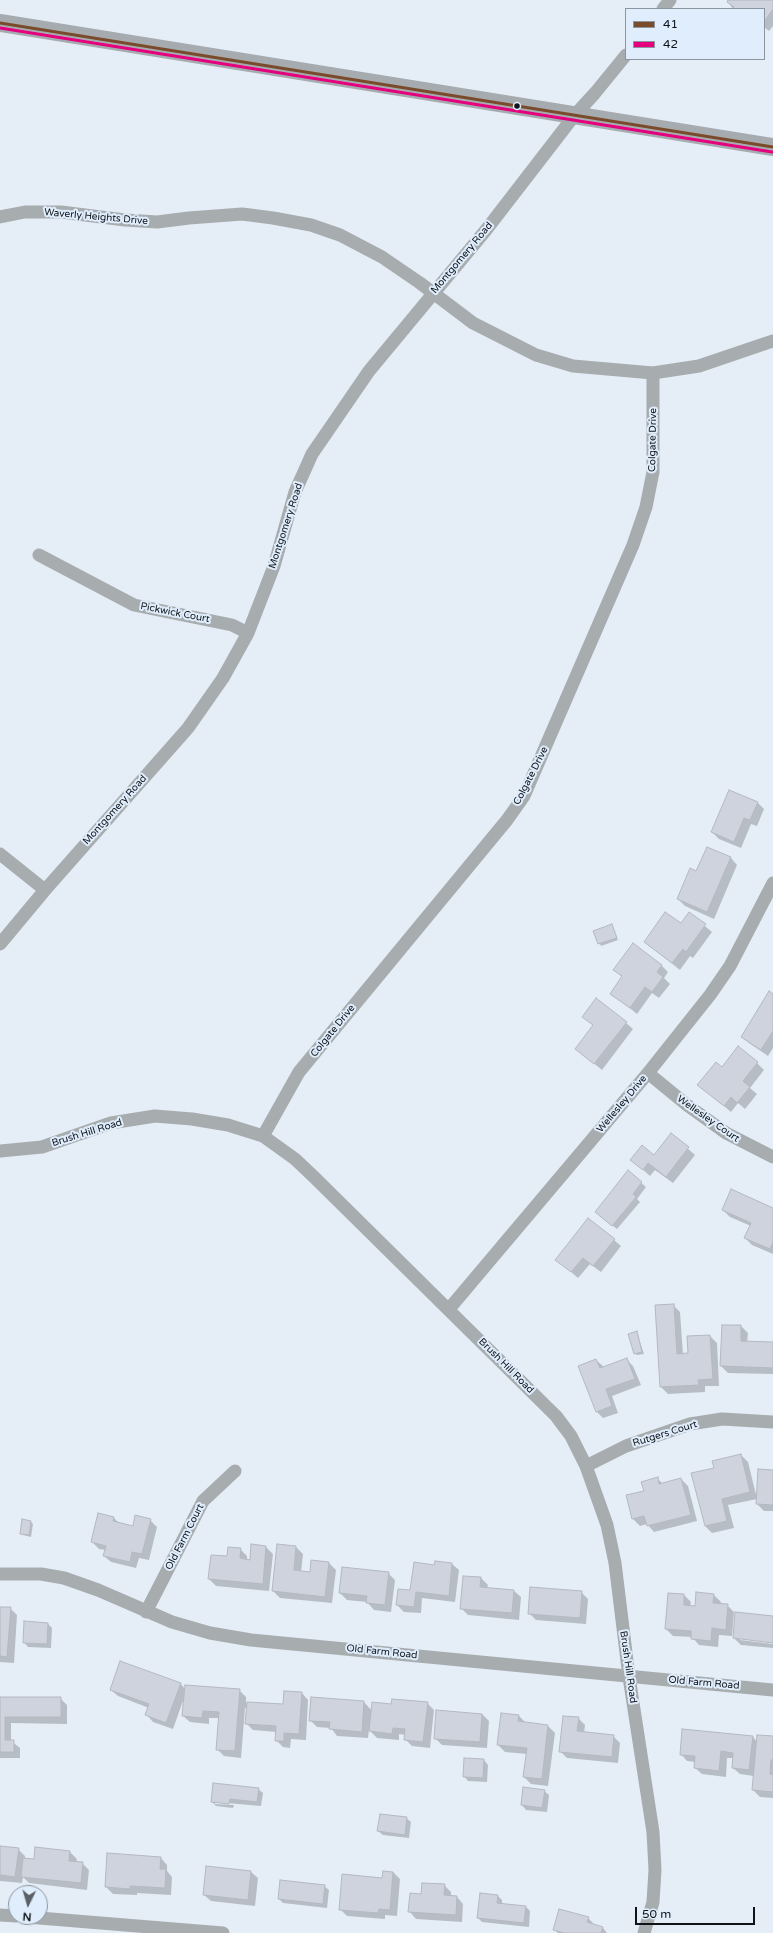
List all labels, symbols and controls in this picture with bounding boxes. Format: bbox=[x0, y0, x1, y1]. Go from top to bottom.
legend bbox=[625, 8, 765, 60]
text: 41 bbox=[663, 17, 678, 31]
text: 42 bbox=[663, 37, 678, 51]
unlabelled marker bbox=[512, 101, 522, 111]
street label: Waverly Heights Drive bbox=[44, 206, 148, 228]
street label: Montgomery Road bbox=[429, 220, 495, 296]
street label: Colgate Drive bbox=[646, 408, 660, 472]
street label: Montgomery Road bbox=[266, 482, 306, 570]
street label: Pickwick Court bbox=[139, 600, 211, 626]
street label: Colgate Drive bbox=[511, 745, 551, 807]
street label: Montgomery Road bbox=[81, 773, 149, 847]
street label: Colgate Drive bbox=[308, 1002, 358, 1060]
street label: Wellesley Drive bbox=[594, 1073, 650, 1135]
street label: Wellesley Court bbox=[674, 1093, 742, 1145]
street label: Brush Hill Road bbox=[50, 1117, 124, 1149]
street label: Brush Hill Road bbox=[476, 1336, 536, 1396]
street label: Rutgers Court bbox=[631, 1419, 699, 1449]
street label: Old Farm Court bbox=[163, 1502, 207, 1572]
street label: Brush Hill Road bbox=[617, 1630, 639, 1704]
street label: Old Farm Road bbox=[346, 1642, 418, 1662]
street label: Old Farm Road bbox=[668, 1674, 740, 1692]
north arrow bbox=[8, 1885, 48, 1925]
scale bar bbox=[637, 1899, 757, 1925]
text: 50 m bbox=[642, 1907, 671, 1921]
text: N bbox=[22, 1910, 32, 1923]

